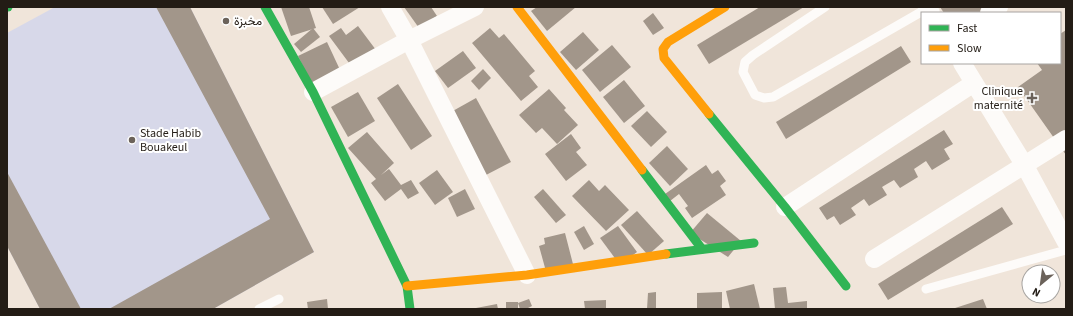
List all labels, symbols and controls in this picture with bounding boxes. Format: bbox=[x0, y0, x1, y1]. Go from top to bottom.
legend bbox=[921, 12, 1061, 64]
place label: مخبزة bbox=[234, 13, 262, 30]
marker: مخبزة bbox=[221, 16, 231, 26]
text: Fast bbox=[957, 20, 977, 37]
text: Slow bbox=[957, 40, 982, 57]
place label: Clinique maternité bbox=[974, 83, 1023, 114]
marker: Clinique maternité bbox=[1026, 92, 1038, 104]
place label: Stade Habib Bouakeul bbox=[140, 125, 201, 156]
marker: Stade Habib Bouakeul bbox=[127, 135, 137, 145]
north arrow bbox=[1021, 264, 1061, 304]
text: N bbox=[1030, 284, 1043, 301]

